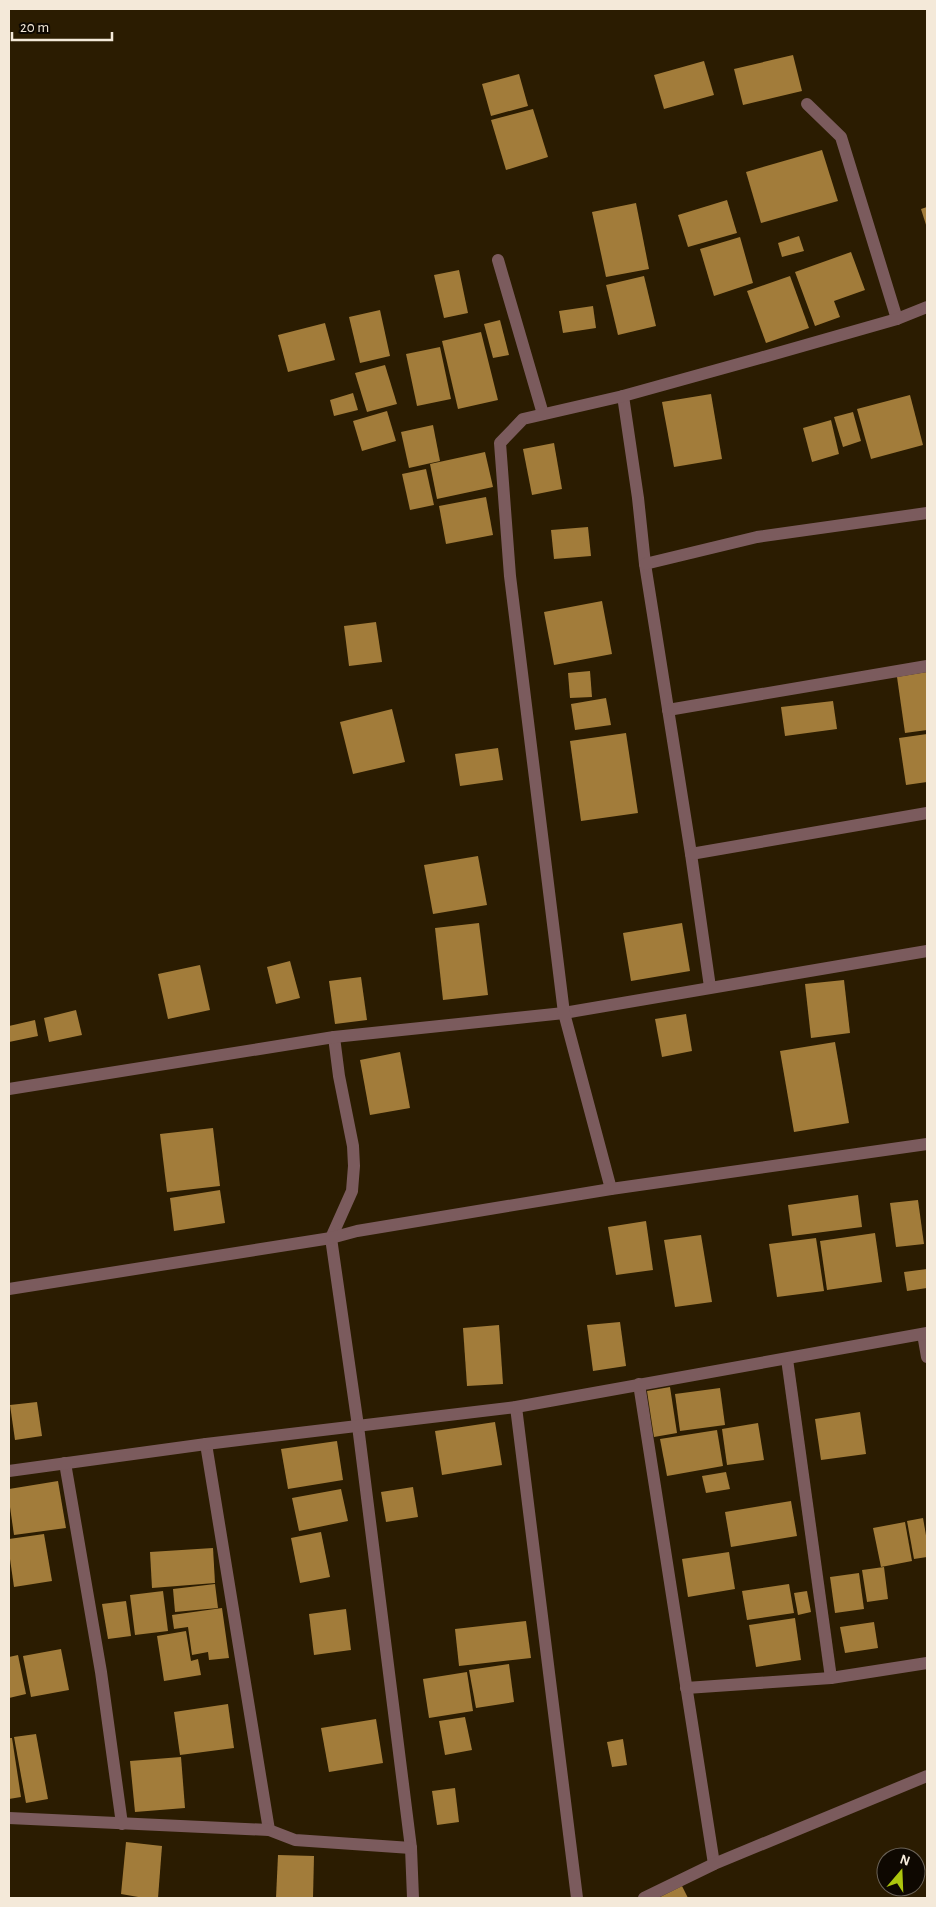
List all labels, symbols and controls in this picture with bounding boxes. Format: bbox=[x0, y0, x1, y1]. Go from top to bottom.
scale bar bbox=[12, 10, 112, 42]
text: 20 m bbox=[20, 20, 49, 35]
north arrow bbox=[876, 1847, 926, 1897]
text: N bbox=[898, 1852, 912, 1869]

